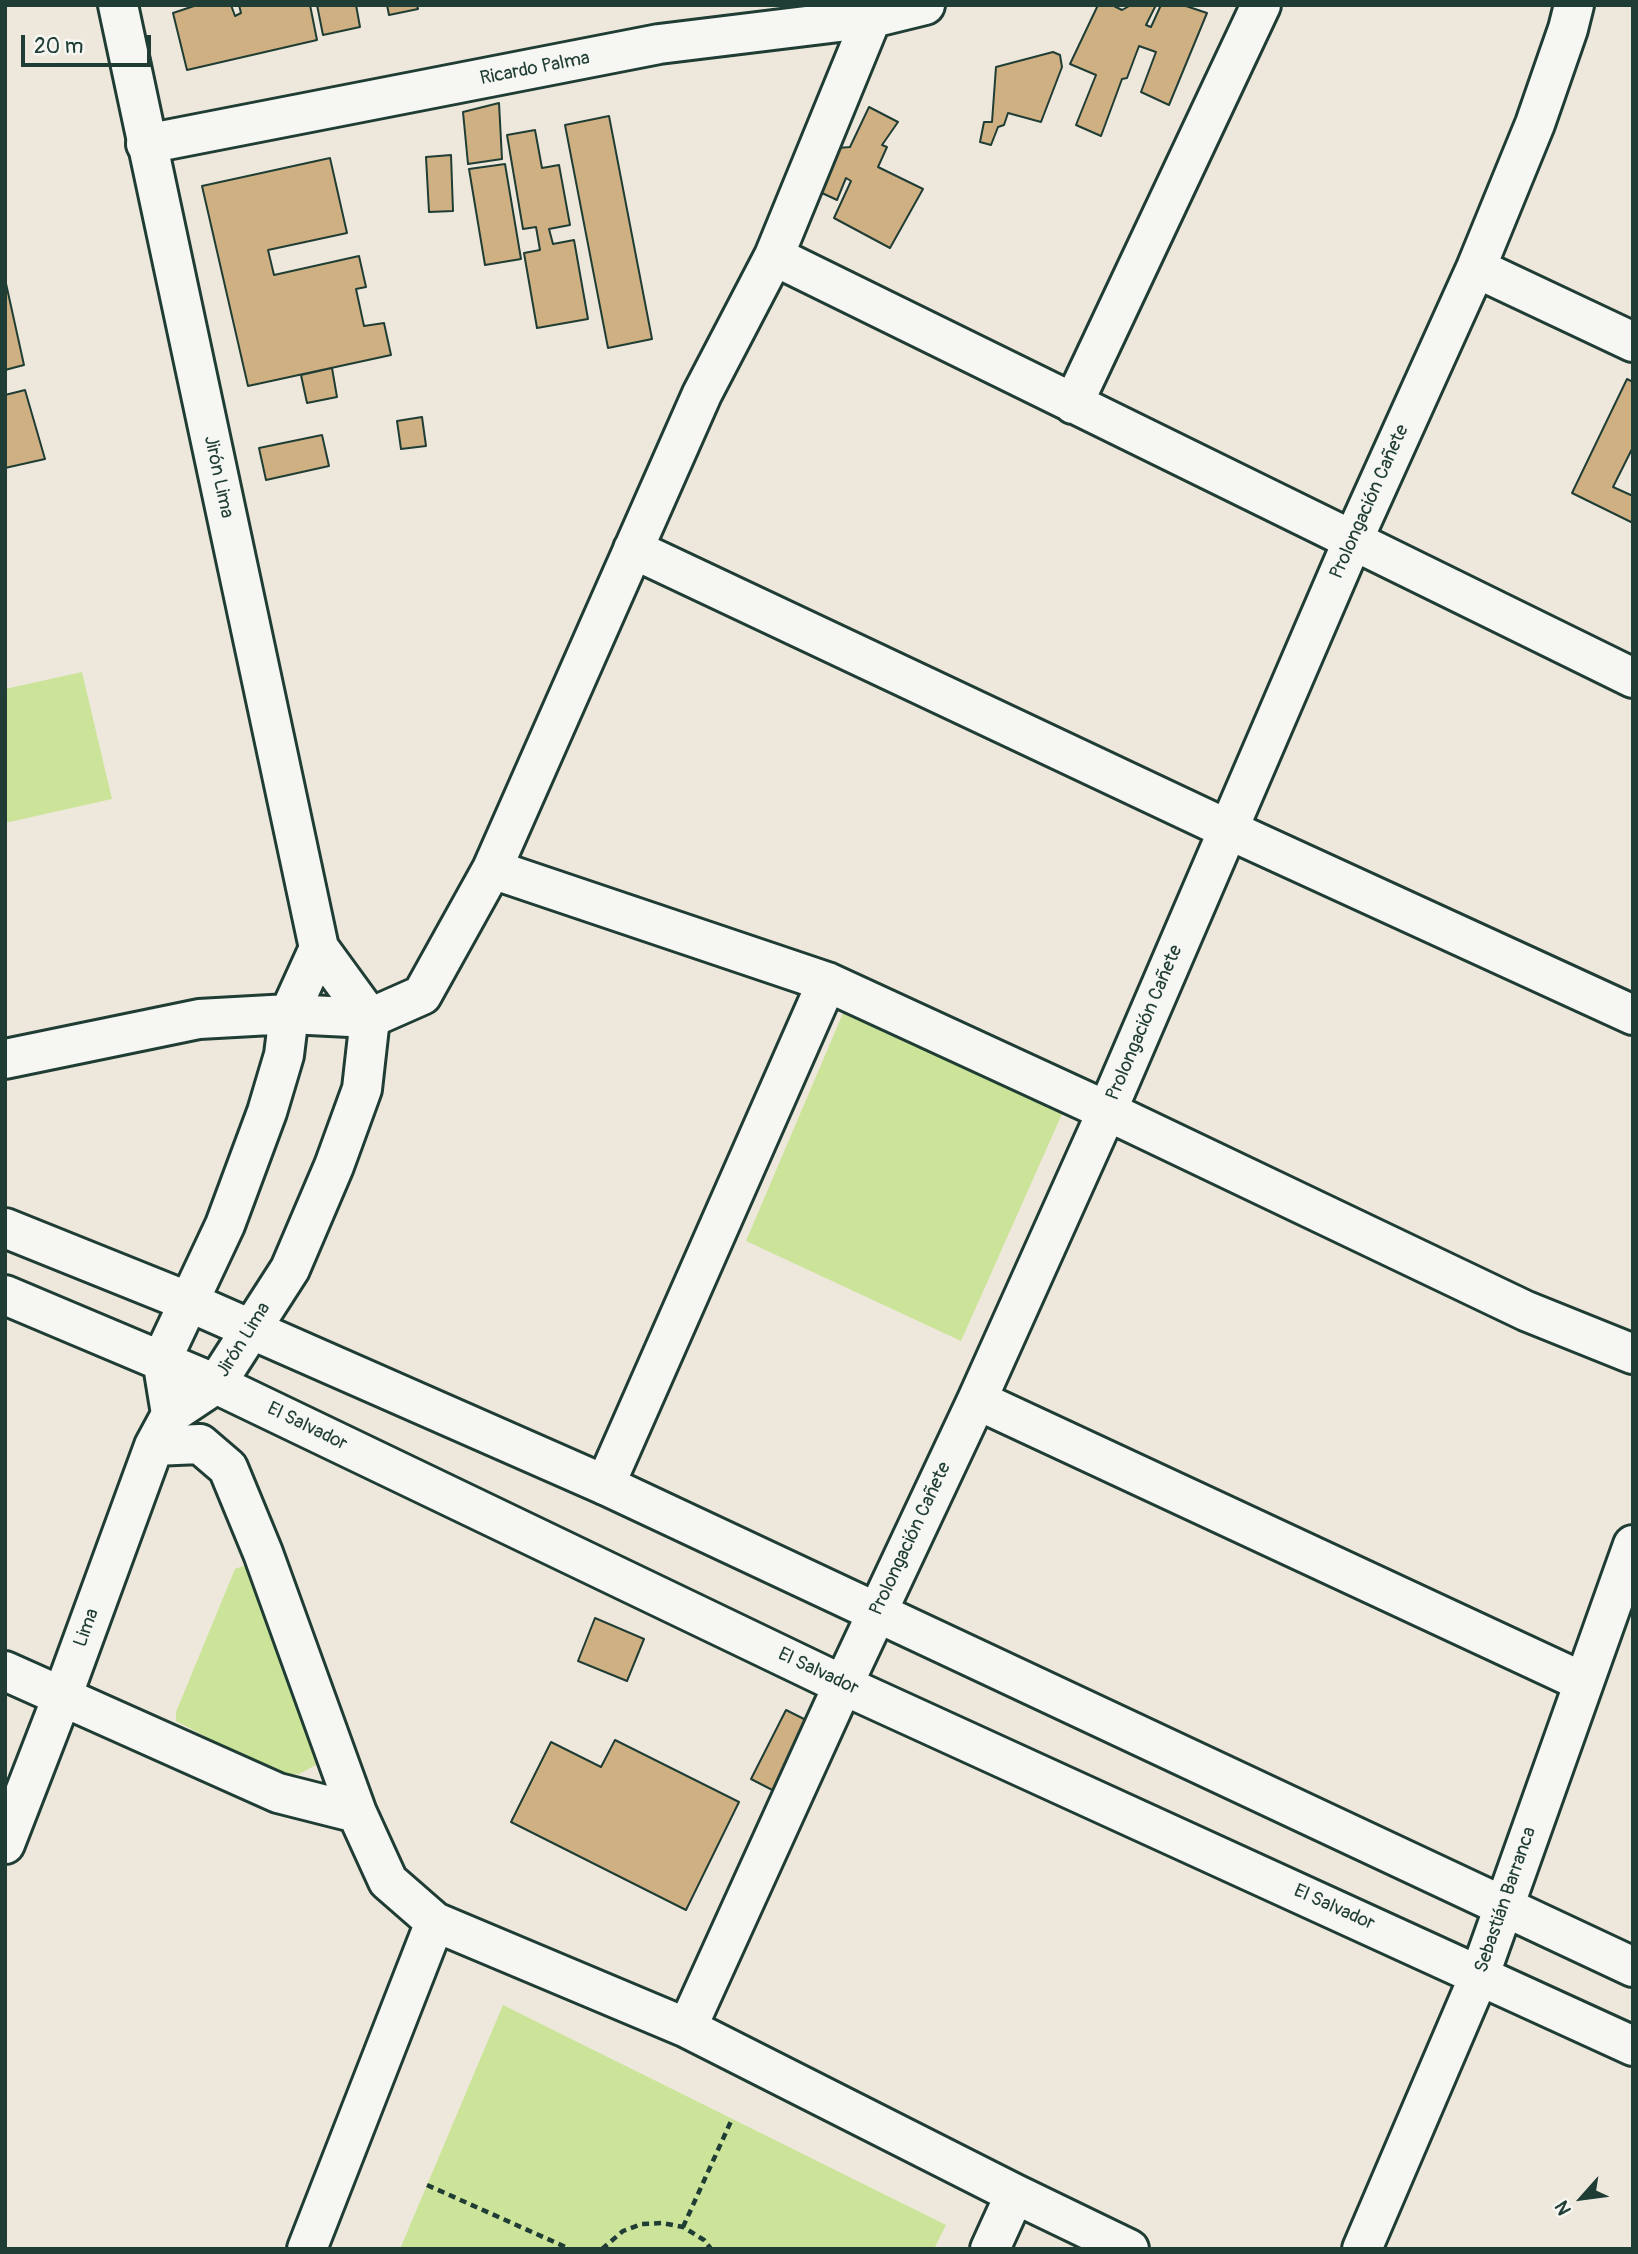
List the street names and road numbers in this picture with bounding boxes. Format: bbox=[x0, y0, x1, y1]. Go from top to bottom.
street label: Ricardo Palma bbox=[478, 47, 592, 91]
street label: Prolongación Cañete bbox=[1326, 421, 1414, 583]
street label: Jirón Lima bbox=[198, 434, 238, 520]
street label: Prolongación Cañete bbox=[1102, 942, 1188, 1104]
street label: Jirón Lima bbox=[212, 1298, 276, 1382]
street label: El Salvador bbox=[263, 1398, 351, 1456]
street label: Prolongación Cañete bbox=[865, 1459, 957, 1619]
street label: Lima bbox=[70, 1606, 104, 1650]
street label: El Salvador bbox=[774, 1643, 862, 1701]
street label: Sebastián Barranca bbox=[1470, 1824, 1542, 1976]
street label: El Salvador bbox=[1290, 1880, 1378, 1936]

